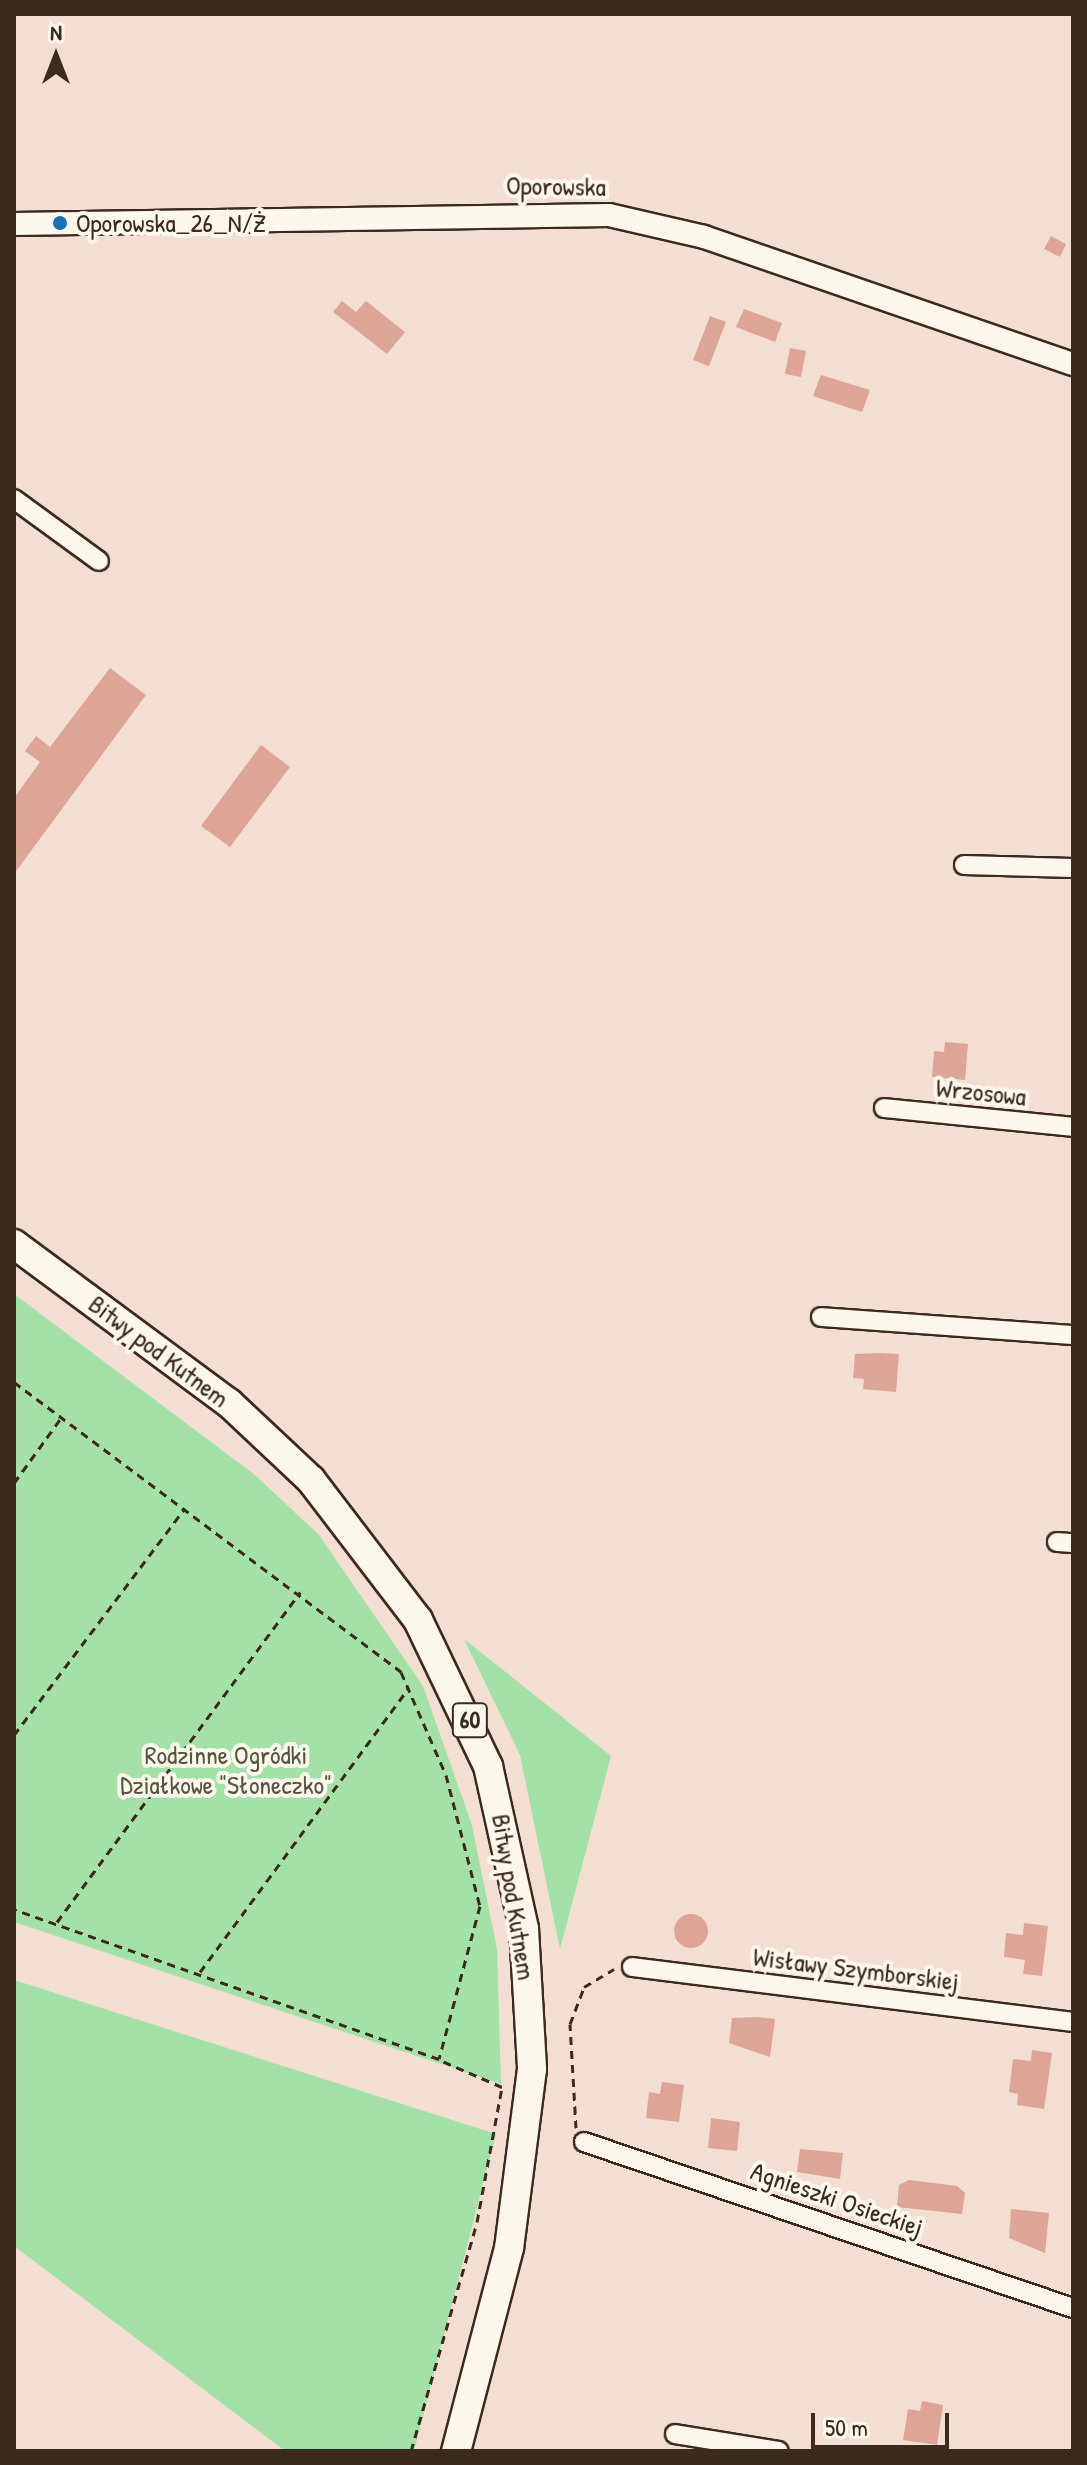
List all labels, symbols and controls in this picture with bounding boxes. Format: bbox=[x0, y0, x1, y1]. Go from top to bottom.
north arrow bbox=[16, 16, 96, 96]
text: N bbox=[50, 17, 62, 47]
street label: Oporowska bbox=[506, 170, 606, 202]
place label: Oporowska_26_N/Ż bbox=[76, 207, 266, 239]
marker: Oporowska_26_N/Ż bbox=[51, 214, 69, 232]
street label: Wrzosowa bbox=[934, 1072, 1028, 1112]
street label: Bitwy pod Kutnem bbox=[83, 1288, 235, 1414]
road number: 60 bbox=[450, 1700, 490, 1740]
park label: Rodzinne Ogródki Działkowe "Słoneczko" bbox=[120, 1739, 332, 1800]
street label: Bitwy pod Kutnem bbox=[485, 1812, 543, 1982]
street label: Wisławy Szymborskiej bbox=[751, 1941, 961, 1997]
street label: Agnieszki Osieckiej bbox=[747, 2155, 927, 2243]
scale bar bbox=[815, 2397, 953, 2447]
text: 50 m bbox=[825, 2411, 868, 2443]

